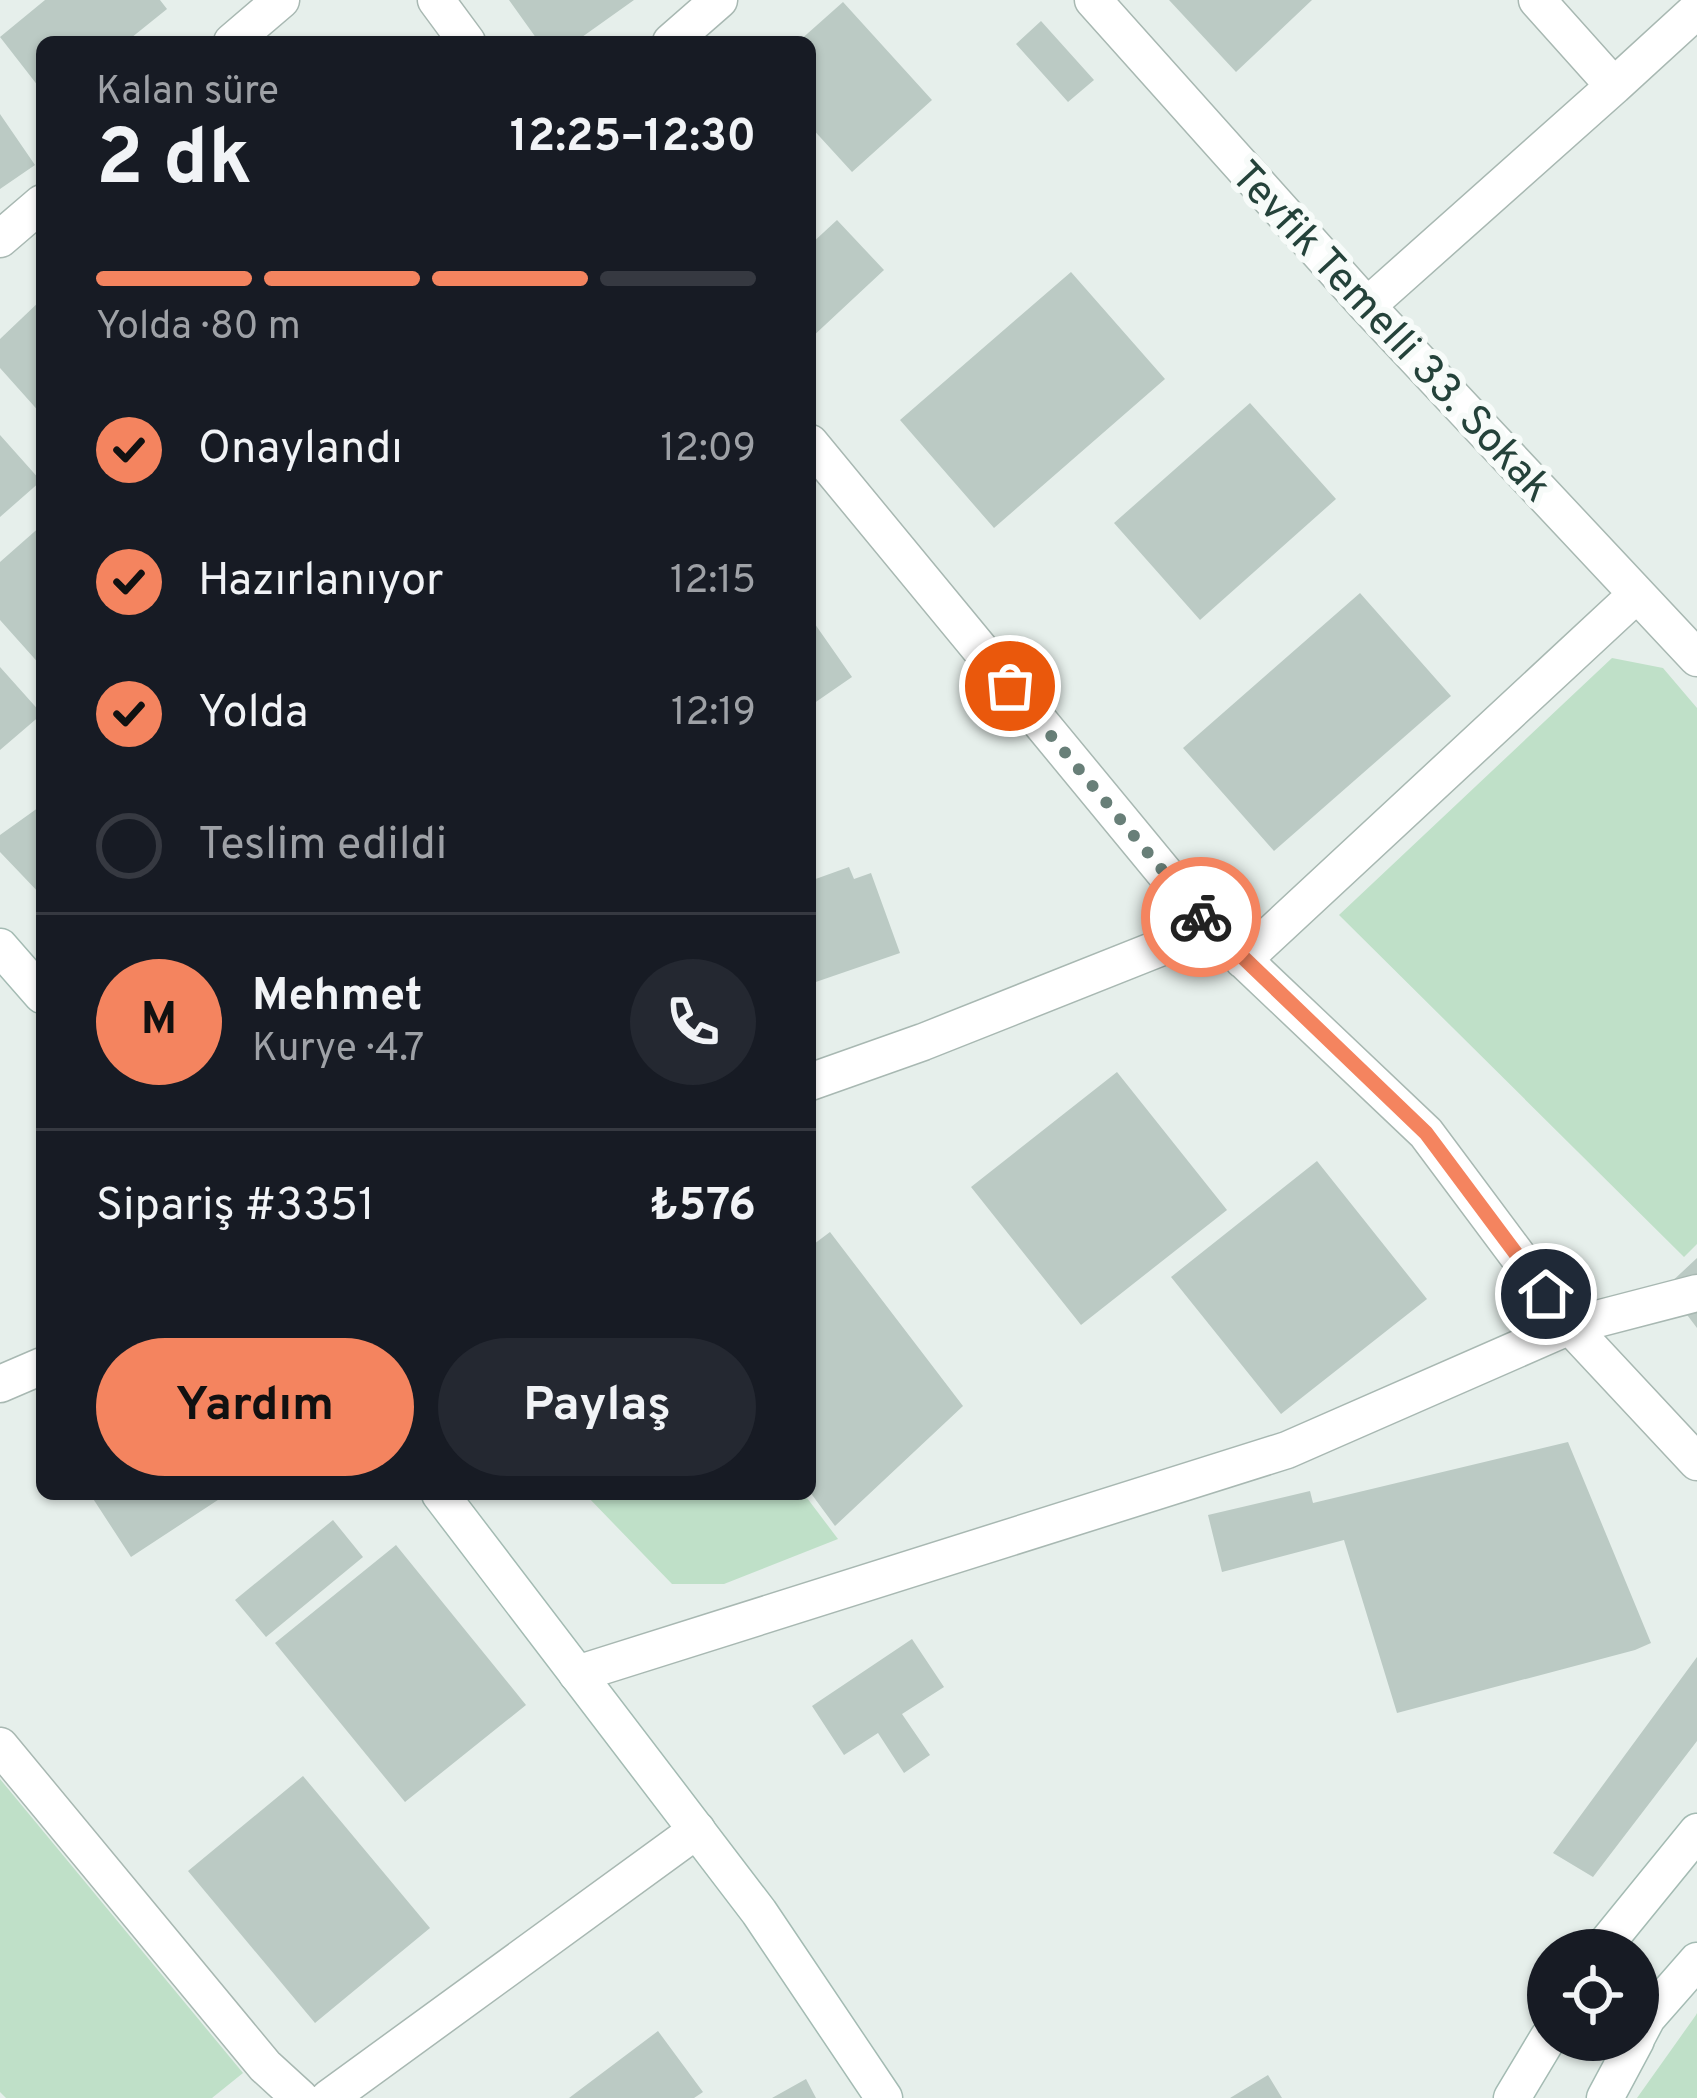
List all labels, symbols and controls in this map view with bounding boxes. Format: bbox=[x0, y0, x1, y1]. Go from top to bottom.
text: Kalan süre bbox=[96, 69, 279, 118]
text: 12:25–12:30 bbox=[510, 110, 756, 167]
text: 2 dk bbox=[96, 113, 252, 212]
street label: Tevfik Temelli 33. Sokak bbox=[1218, 151, 1562, 515]
text: Yolda · 80 m bbox=[96, 304, 301, 353]
icon: check bbox=[96, 417, 162, 483]
text: Onaylandı bbox=[198, 422, 403, 479]
text: 12:09 bbox=[660, 426, 756, 475]
icon: check bbox=[96, 549, 162, 615]
text: Hazırlanıyor bbox=[198, 554, 443, 611]
text: 12:15 bbox=[670, 558, 756, 607]
pin bbox=[959, 635, 1061, 737]
icon: bag bbox=[977, 653, 1043, 719]
icon: check bbox=[96, 681, 162, 747]
text: Yolda bbox=[198, 686, 308, 743]
text: 12:19 bbox=[671, 690, 756, 739]
text: Teslim edildi bbox=[198, 818, 447, 875]
courier bbox=[1141, 857, 1261, 977]
icon: bike bbox=[1168, 884, 1234, 950]
button: phone bbox=[630, 959, 756, 1085]
text: Mehmet bbox=[252, 969, 423, 1026]
text: M bbox=[141, 993, 177, 1050]
text: Kurye · 4.7 bbox=[252, 1026, 424, 1075]
text: Sipariş #3351 bbox=[96, 1179, 375, 1236]
text: ₺576 bbox=[649, 1179, 756, 1236]
pin bbox=[1495, 1243, 1597, 1345]
icon: home bbox=[1513, 1261, 1579, 1327]
button: Yardım bbox=[96, 1338, 414, 1476]
button: Paylaş bbox=[438, 1338, 756, 1476]
map controls bbox=[1527, 1929, 1659, 2061]
button: locate bbox=[1527, 1929, 1659, 2061]

